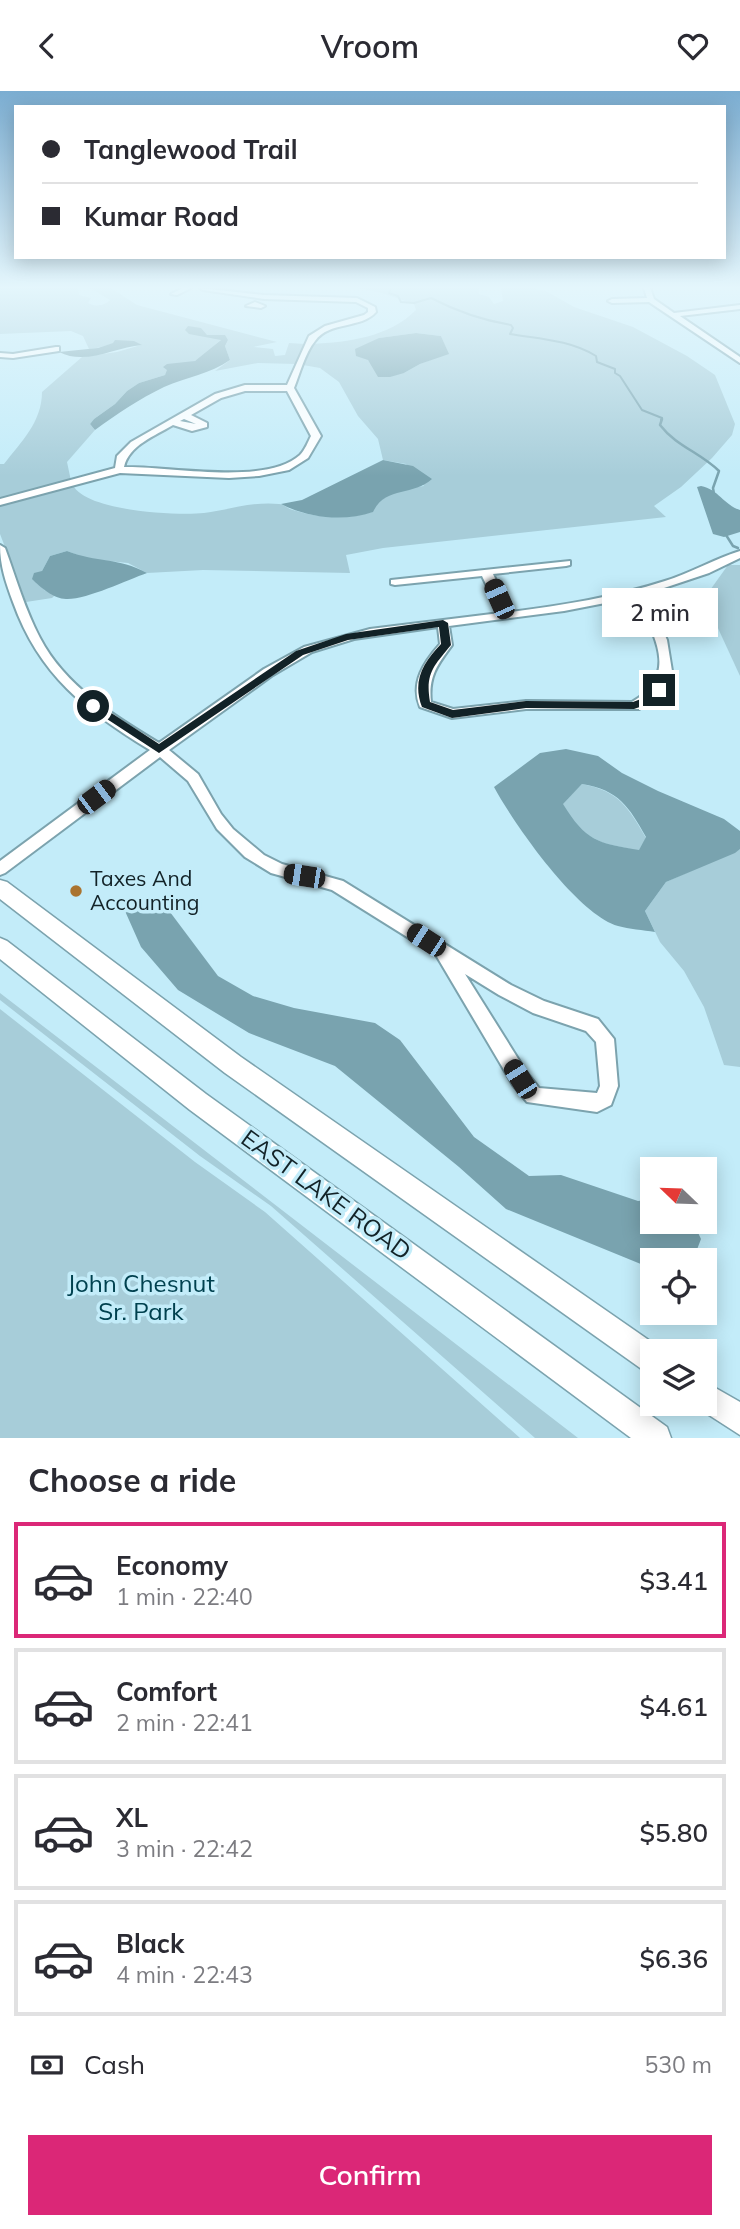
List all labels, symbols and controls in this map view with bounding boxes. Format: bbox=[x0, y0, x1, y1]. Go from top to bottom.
text: Vroom bbox=[321, 26, 419, 66]
icon: back bbox=[28, 27, 66, 65]
icon: heart bbox=[674, 27, 712, 65]
text: Tanglewood Trail bbox=[84, 133, 297, 166]
text: Kumar Road bbox=[84, 200, 239, 233]
car bbox=[481, 576, 518, 622]
callout: 2 min bbox=[601, 589, 717, 637]
text: 2 min bbox=[630, 598, 690, 627]
route end bbox=[643, 674, 675, 706]
route start bbox=[77, 690, 109, 722]
car bbox=[73, 776, 120, 818]
car bbox=[282, 862, 327, 890]
place label: Taxes And Accounting bbox=[90, 865, 199, 915]
marker: Taxes And Accounting bbox=[68, 883, 84, 899]
car bbox=[403, 920, 450, 960]
car bbox=[500, 1056, 541, 1102]
street label: EAST LAKE ROAD bbox=[236, 1122, 417, 1266]
north arrow bbox=[640, 1157, 718, 1234]
map controls bbox=[640, 1157, 717, 1416]
button: locate bbox=[640, 1248, 717, 1325]
park label: John Chesnut Sr. Park bbox=[67, 1268, 215, 1326]
button: layers bbox=[640, 1339, 717, 1416]
text: Choose a ride bbox=[28, 1460, 236, 1500]
icon: car bbox=[32, 1549, 95, 1612]
text: Economy bbox=[116, 1549, 228, 1582]
text: $3.41 bbox=[639, 1564, 708, 1597]
text: 1 min · 22:40 bbox=[116, 1582, 253, 1611]
icon: car bbox=[32, 1675, 95, 1738]
text: Comfort bbox=[116, 1675, 217, 1708]
text: $4.61 bbox=[639, 1690, 708, 1723]
text: 2 min · 22:41 bbox=[116, 1708, 253, 1737]
icon: car bbox=[32, 1801, 95, 1864]
text: XL bbox=[116, 1801, 148, 1834]
text: $5.80 bbox=[639, 1816, 708, 1849]
text: 3 min · 22:42 bbox=[116, 1834, 253, 1863]
icon: car bbox=[32, 1927, 95, 1990]
text: Black bbox=[116, 1927, 184, 1960]
text: $6.36 bbox=[639, 1942, 708, 1975]
text: 4 min · 22:43 bbox=[116, 1960, 253, 1989]
icon: cash bbox=[28, 2046, 66, 2084]
text: Cash bbox=[84, 2048, 145, 2081]
text: 530 m bbox=[644, 2050, 712, 2079]
button: Confirm bbox=[28, 2135, 712, 2215]

